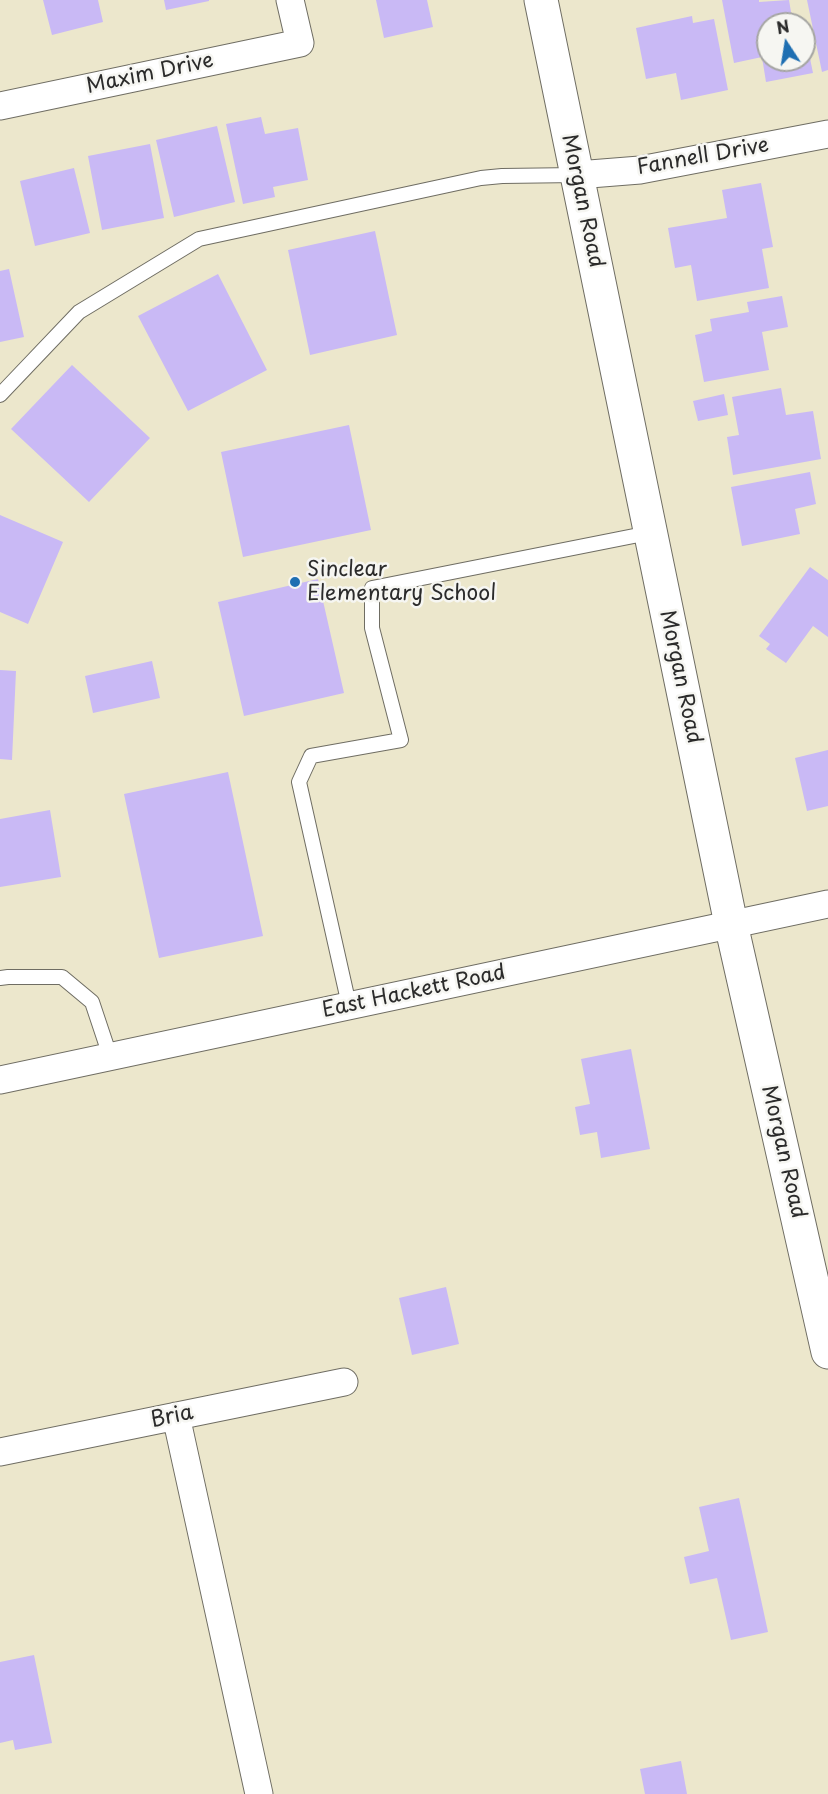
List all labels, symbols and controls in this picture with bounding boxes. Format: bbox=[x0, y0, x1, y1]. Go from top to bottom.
north arrow bbox=[756, 12, 816, 72]
text: N bbox=[774, 13, 791, 39]
street label: Maxim Drive bbox=[84, 48, 216, 100]
street label: Morgan Road bbox=[556, 132, 608, 270]
street label: Fannell Drive bbox=[635, 133, 771, 181]
place label: Sinclear Elementary School bbox=[307, 557, 496, 607]
marker: Sinclear Elementary School bbox=[288, 575, 302, 589]
street label: Morgan Road bbox=[654, 608, 706, 746]
street label: East Hackett Road bbox=[320, 960, 508, 1024]
street label: Morgan Road bbox=[755, 1083, 811, 1221]
street label: Bria bbox=[148, 1400, 196, 1434]

